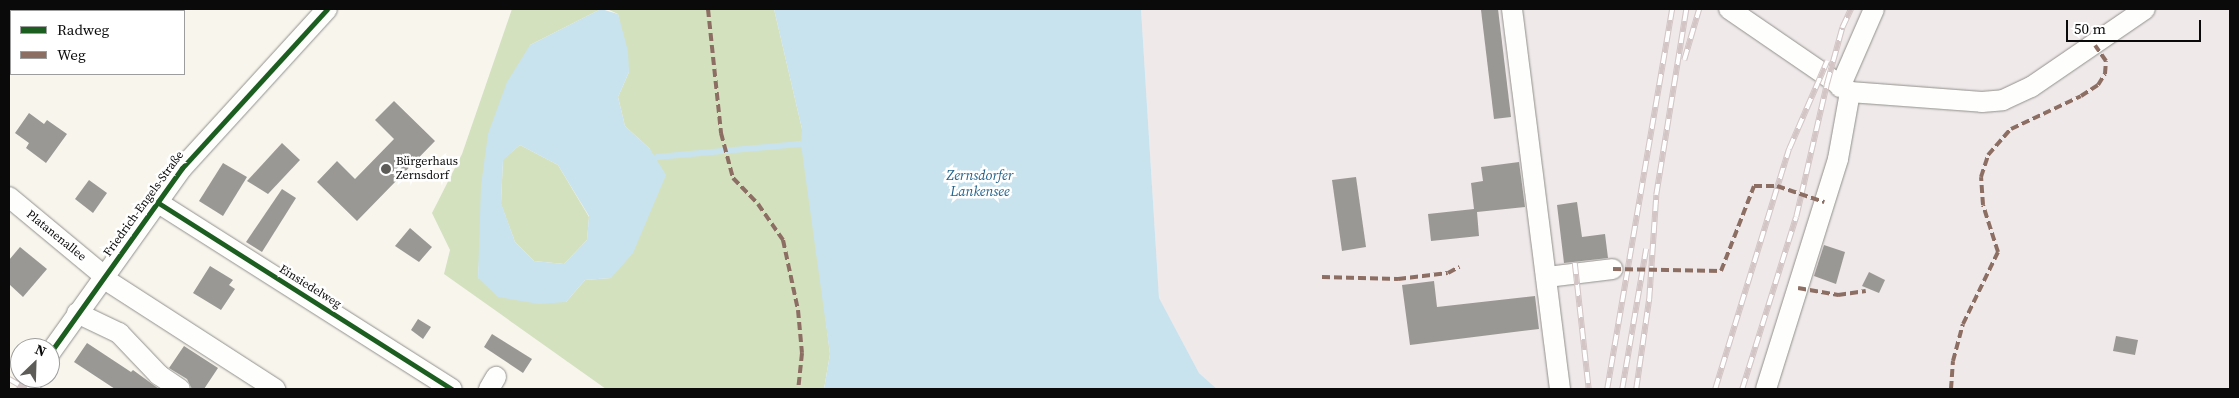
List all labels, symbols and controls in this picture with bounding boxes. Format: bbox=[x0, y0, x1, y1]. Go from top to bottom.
legend bbox=[10, 10, 185, 75]
scale bar bbox=[2069, 10, 2204, 42]
text: 50 m bbox=[2074, 18, 2106, 39]
text: Radweg bbox=[57, 19, 109, 40]
text: Weg bbox=[57, 44, 86, 65]
street label: Friedrich-Engels-Straße bbox=[101, 148, 187, 260]
place label: Bürgerhaus Zernsdorf bbox=[396, 155, 458, 183]
marker: Bürgerhaus Zernsdorf bbox=[380, 163, 392, 175]
water label: Zernsdorfer Lankensee bbox=[947, 167, 1013, 200]
street label: Platanenallee bbox=[23, 208, 89, 264]
street label: Einsiedelweg bbox=[276, 262, 344, 312]
north arrow bbox=[10, 338, 60, 388]
text: N bbox=[32, 339, 49, 361]

